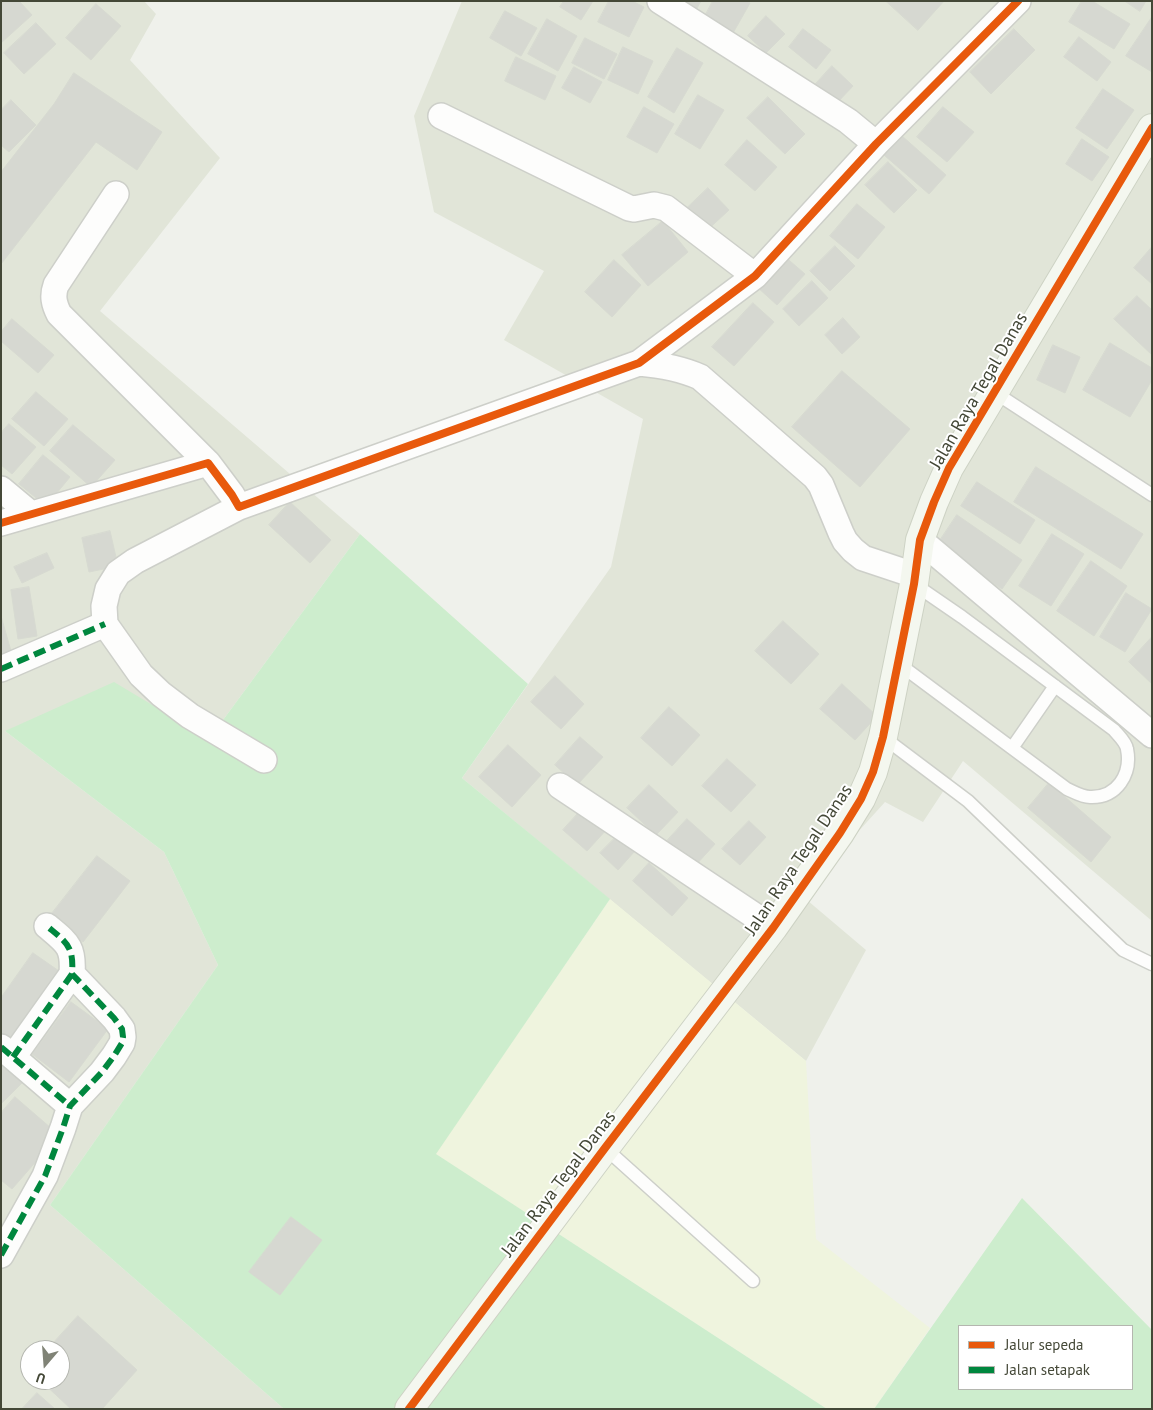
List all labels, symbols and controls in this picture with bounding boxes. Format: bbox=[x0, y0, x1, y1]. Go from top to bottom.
street label: Jalan Raya Tegal Danas bbox=[925, 309, 1033, 473]
street label: Jalan Raya Tegal Danas bbox=[741, 781, 857, 939]
street label: Jalan Raya Tegal Danas bbox=[497, 1107, 621, 1261]
legend bbox=[958, 1325, 1133, 1390]
text: Jalur sepeda bbox=[1005, 1335, 1084, 1354]
north arrow bbox=[20, 1340, 70, 1390]
text: Jalan setapak bbox=[1005, 1360, 1090, 1379]
text: U bbox=[34, 1368, 48, 1388]

